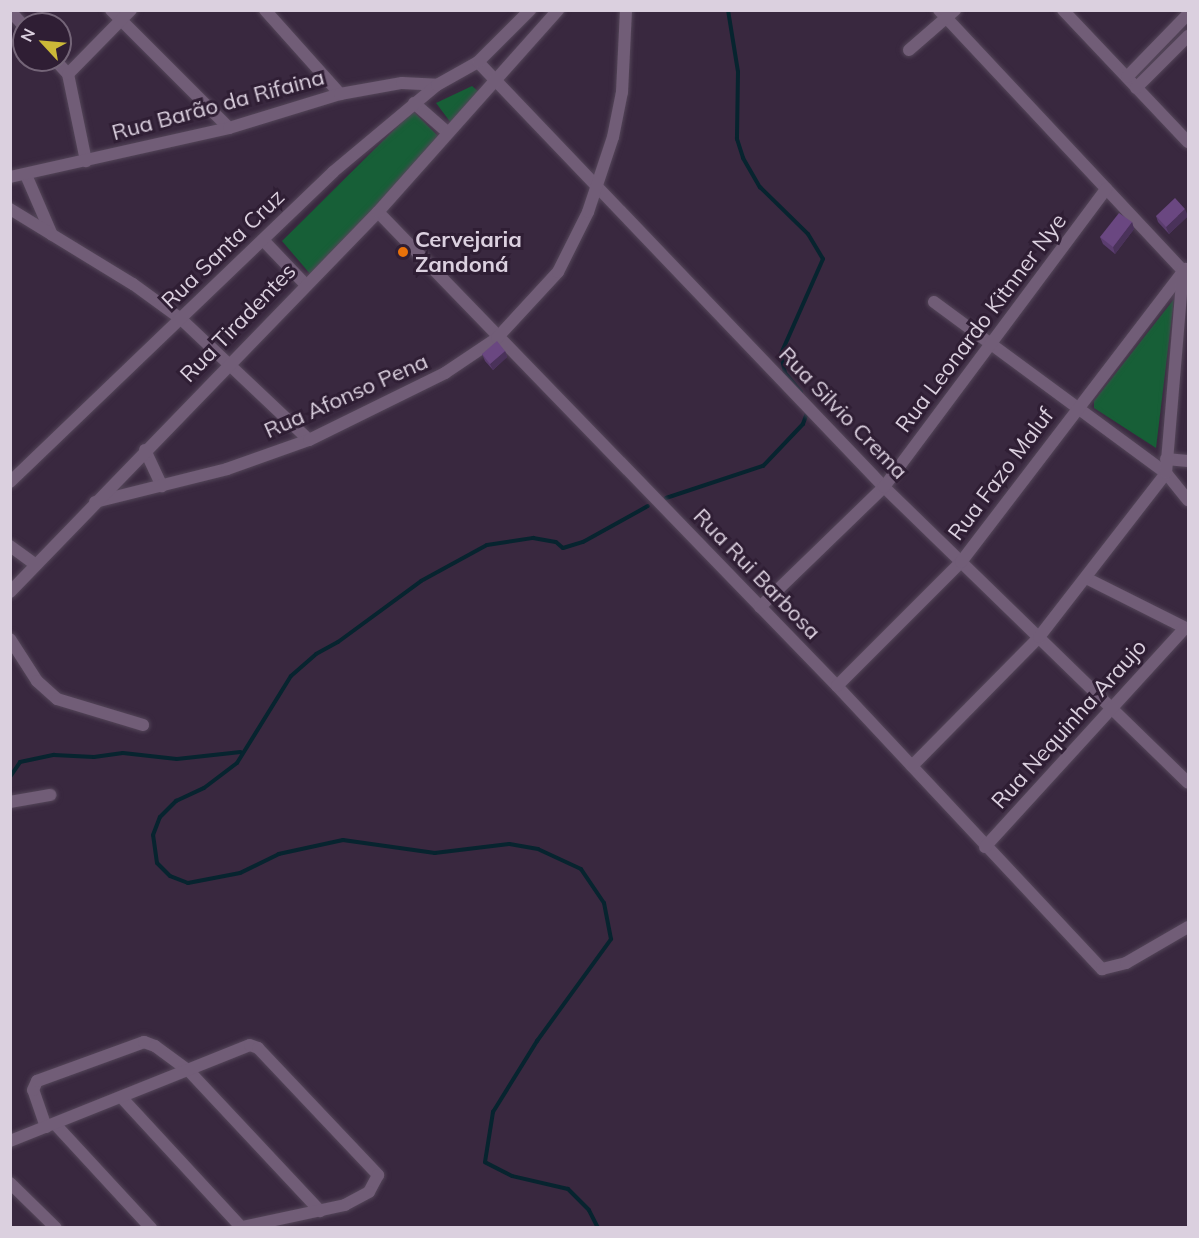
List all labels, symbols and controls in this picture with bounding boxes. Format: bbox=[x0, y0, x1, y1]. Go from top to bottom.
north arrow bbox=[12, 12, 72, 72]
text: N bbox=[16, 25, 39, 45]
street label: Rua Barão da Rifaina bbox=[109, 64, 327, 146]
street label: Rua Santa Cruz bbox=[156, 184, 290, 314]
street label: Rua Leonardo Kitnner Nye bbox=[890, 208, 1072, 438]
place label: Cervejaria Zandoná bbox=[415, 226, 522, 278]
marker: Cervejaria Zandoná bbox=[396, 245, 410, 259]
street label: Rua Tiradentes bbox=[175, 258, 301, 388]
street label: Rua Silvio Crema bbox=[773, 341, 913, 485]
street label: Rua Afonso Pena bbox=[260, 348, 432, 444]
street label: Rua Fazo Maluf bbox=[943, 403, 1059, 545]
street label: Rua Rui Barbosa bbox=[688, 503, 826, 645]
street label: Rua Nequinha Araujo bbox=[986, 634, 1152, 814]

